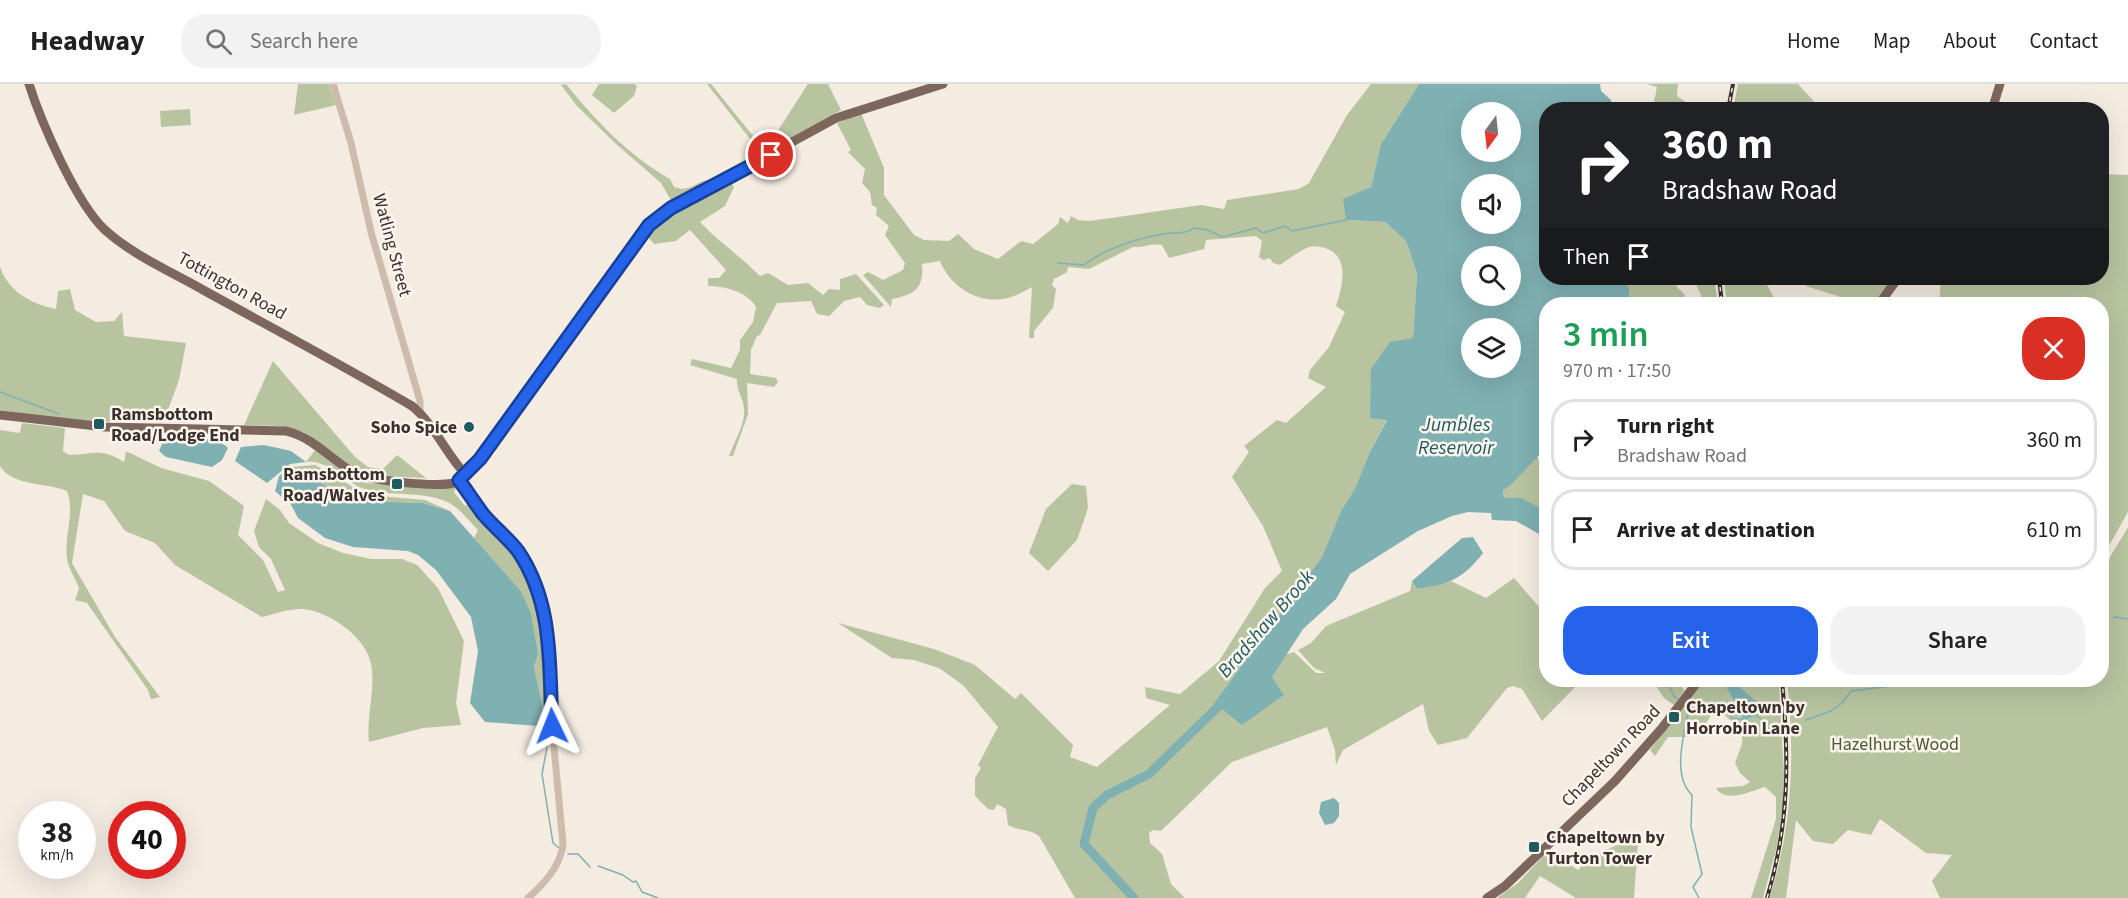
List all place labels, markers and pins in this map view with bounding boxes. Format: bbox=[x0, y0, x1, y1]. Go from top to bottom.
pin bbox=[745, 129, 796, 180]
place label: Ramsbottom Road/Lodge End bbox=[111, 402, 240, 448]
place label: Soho Spice bbox=[371, 415, 457, 440]
marker: Ramsbottom Road/Lodge End bbox=[92, 417, 106, 431]
marker: Soho Spice bbox=[462, 420, 476, 434]
place label: Ramsbottom Road/Walves bbox=[283, 462, 385, 508]
marker: Ramsbottom Road/Walves bbox=[390, 477, 404, 491]
place label: Chapeltown by Horrobin Lane bbox=[1686, 695, 1805, 741]
marker: Chapeltown by Horrobin Lane bbox=[1667, 710, 1681, 724]
place label: Chapeltown by Turton Tower bbox=[1546, 825, 1665, 871]
marker: Chapeltown by Turton Tower bbox=[1527, 840, 1541, 854]

